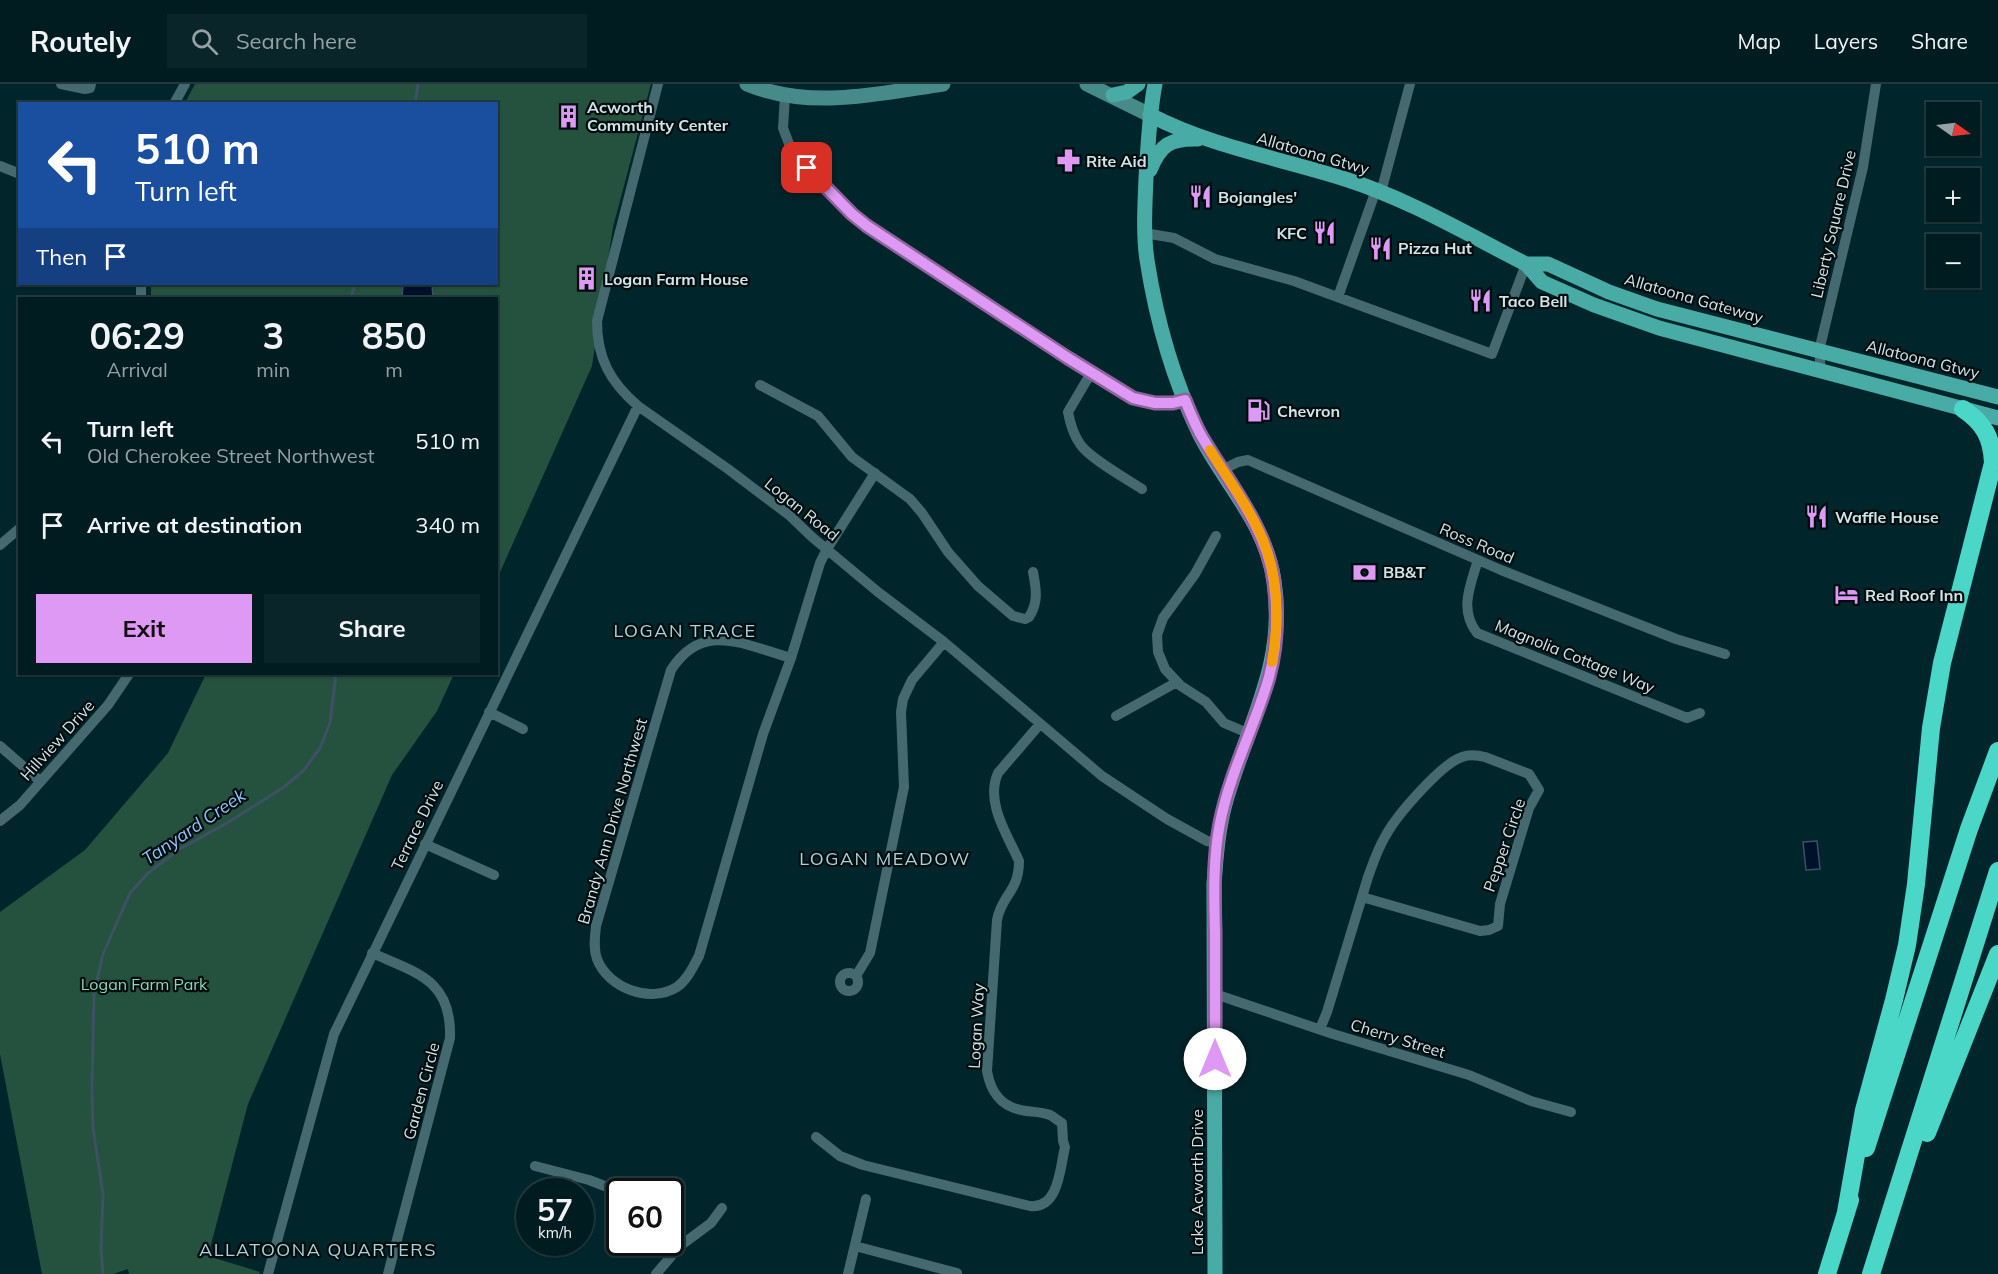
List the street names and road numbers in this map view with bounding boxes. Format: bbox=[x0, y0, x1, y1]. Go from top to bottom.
street label: Allatoona Gtwy bbox=[1255, 127, 1372, 179]
street label: Liberty Square Drive bbox=[1806, 148, 1860, 300]
street label: Allatoona Gateway bbox=[1622, 269, 1766, 327]
street label: Allatoona Gtwy bbox=[1864, 335, 1982, 383]
street label: Logan Road bbox=[761, 473, 843, 545]
street label: Ross Road bbox=[1437, 518, 1517, 568]
street label: Magnolia Cottage Way bbox=[1492, 615, 1658, 697]
street label: Hillview Drive bbox=[16, 696, 98, 784]
street label: Brandy Ann Drive Northwest bbox=[573, 715, 651, 926]
street label: Terrace Drive bbox=[387, 777, 447, 873]
street label: Pepper Circle bbox=[1479, 796, 1529, 894]
street label: Logan Way bbox=[964, 982, 988, 1069]
street label: Cherry Street bbox=[1348, 1014, 1448, 1062]
street label: Garden Circle bbox=[398, 1040, 444, 1142]
street label: Lake Acworth Drive bbox=[1187, 1109, 1207, 1255]

